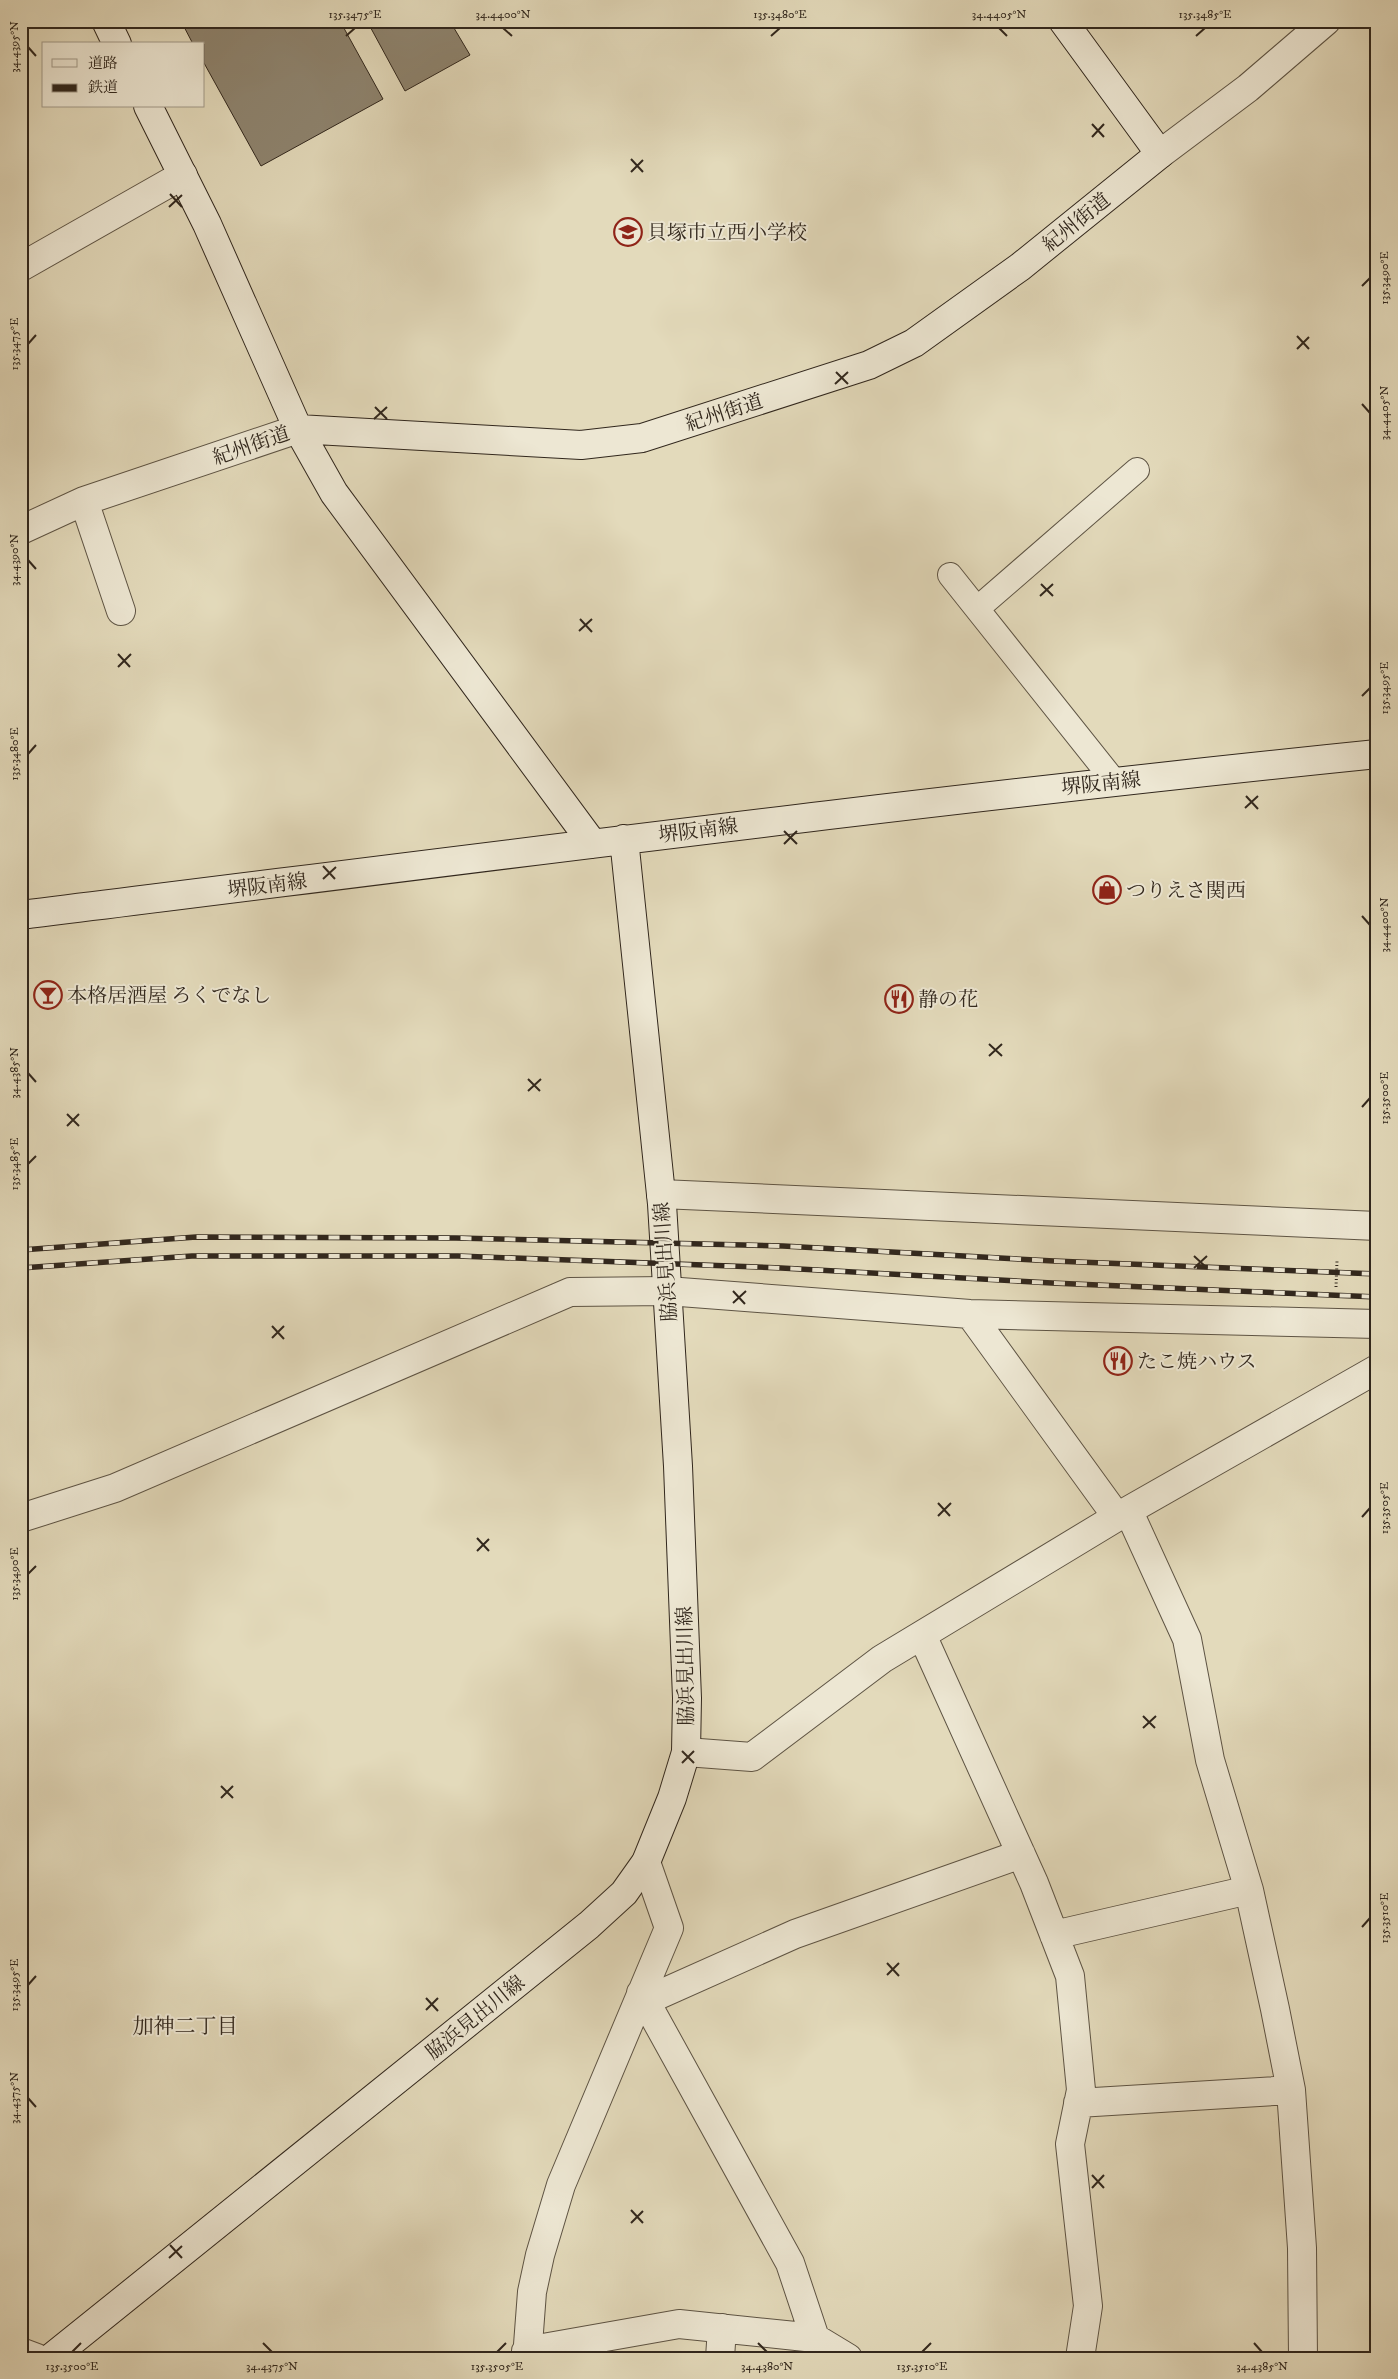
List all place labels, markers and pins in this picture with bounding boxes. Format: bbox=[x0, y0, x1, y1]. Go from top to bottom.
school or university icon: 貝塚市立西小学校 bbox=[613, 217, 643, 247]
place label: 貝塚市立西小学校 bbox=[647, 221, 807, 246]
shop icon: つりえさ関西 bbox=[1092, 875, 1122, 905]
place label: つりえさ関西 bbox=[1126, 879, 1246, 904]
bar icon: 本格居酒屋 ろくでなし bbox=[33, 980, 63, 1010]
place label: 本格居酒屋 ろくでなし bbox=[67, 984, 271, 1009]
restaurant icon: 静の花 bbox=[884, 984, 914, 1014]
place label: 静の花 bbox=[918, 988, 978, 1013]
restaurant icon: たこ焼ハウス bbox=[1103, 1346, 1133, 1376]
place label: たこ焼ハウス bbox=[1137, 1350, 1256, 1375]

